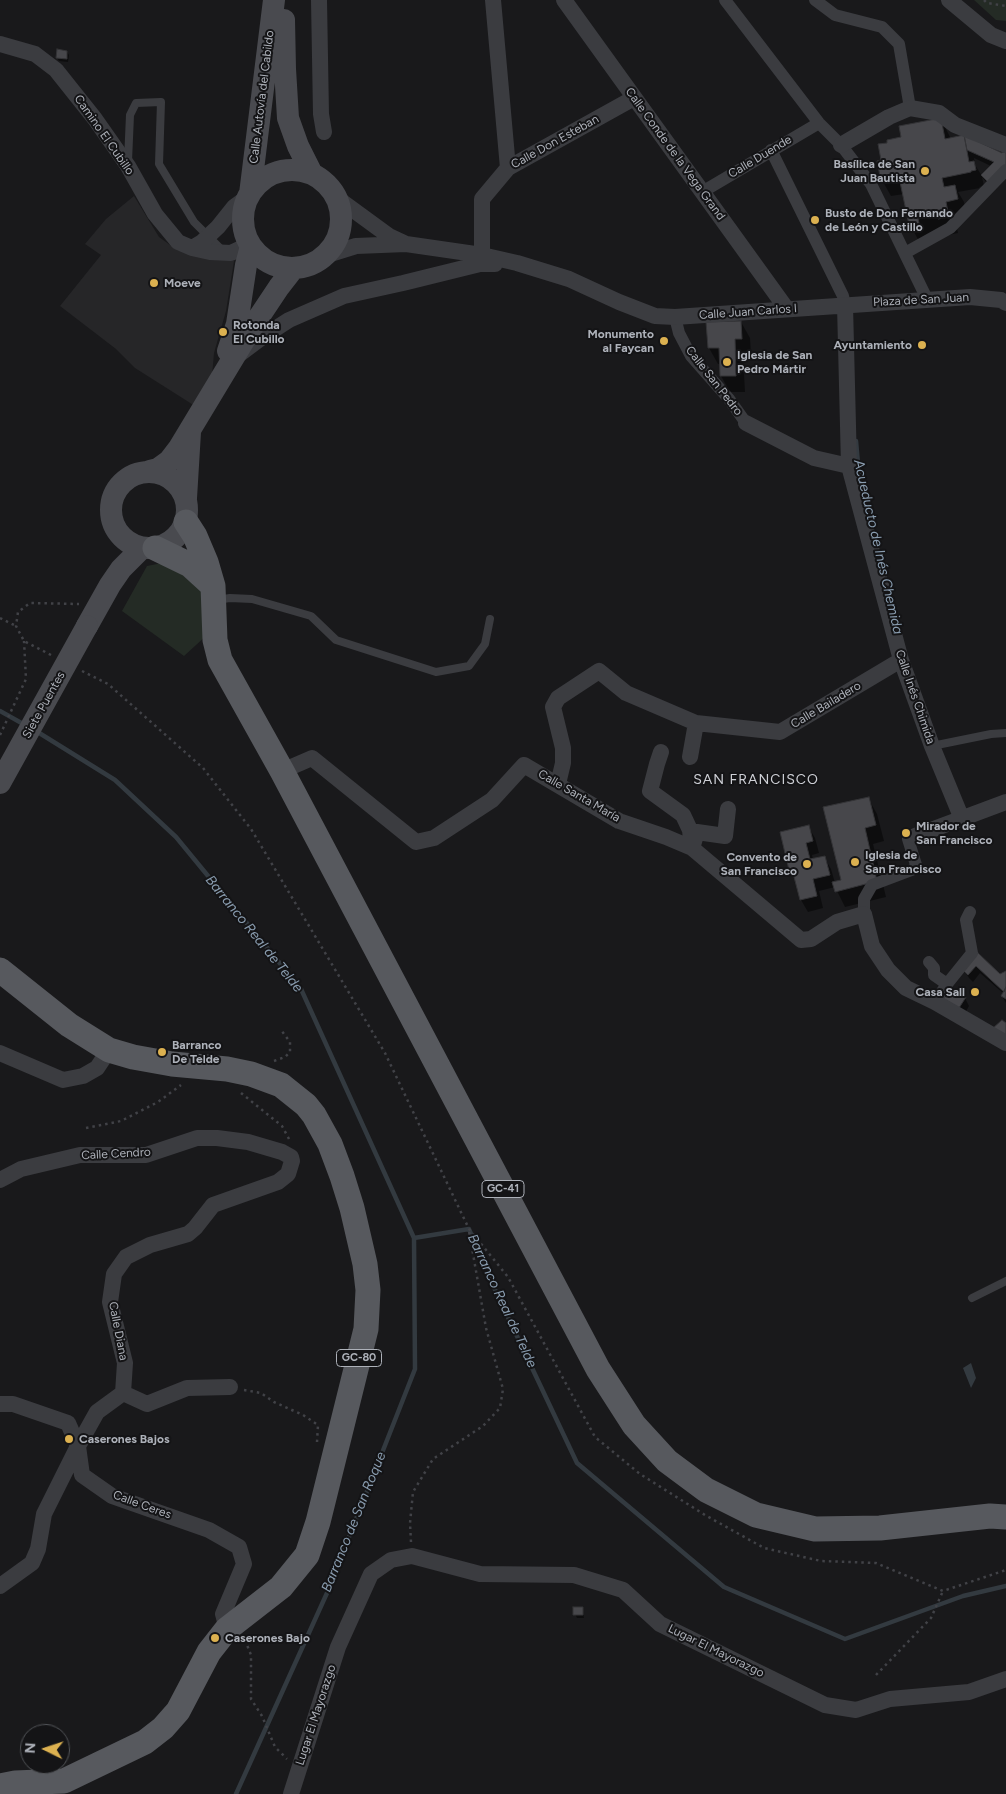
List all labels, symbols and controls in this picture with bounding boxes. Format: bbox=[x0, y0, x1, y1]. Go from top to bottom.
street label: Calle Autovía del Cabildo bbox=[247, 30, 277, 164]
street label: Calle Conde de la Vega Grand bbox=[622, 85, 728, 223]
street label: Camino El Cubillo bbox=[71, 92, 137, 178]
street label: Calle Don Esteban bbox=[509, 112, 601, 172]
street label: Calle Duende bbox=[726, 132, 794, 182]
place label: Basílica de San Juan Bautista bbox=[833, 157, 915, 185]
marker: Basílica de San Juan Bautista bbox=[919, 165, 931, 177]
place label: Busto de Don Fernando de León y Castillo bbox=[825, 206, 953, 234]
marker: Busto de Don Fernando de León y Castillo bbox=[809, 214, 821, 226]
place label: Moeve bbox=[164, 276, 201, 290]
marker: Moeve bbox=[148, 277, 160, 289]
street label: Plaza de San Juan bbox=[873, 290, 969, 310]
street label: Calle Juan Carlos I bbox=[698, 301, 798, 323]
place label: Rotonda El Cubillo bbox=[233, 318, 285, 346]
marker: Rotonda El Cubillo bbox=[217, 326, 229, 338]
place label: Monumento al Faycan bbox=[587, 327, 654, 355]
marker: Monumento al Faycan bbox=[658, 335, 670, 347]
place label: Ayuntamiento bbox=[834, 338, 912, 352]
marker: Ayuntamiento bbox=[916, 339, 928, 351]
street label: Calle San Pedro bbox=[682, 343, 746, 419]
place label: Iglesia de San Pedro Mártir bbox=[737, 348, 812, 376]
marker: Iglesia de San Pedro Mártir bbox=[721, 356, 733, 368]
water label: Acueducto de Inés Chemida bbox=[850, 458, 906, 636]
street label: Calle Inés Chimida bbox=[892, 648, 938, 746]
street label: Siete Puentes bbox=[20, 669, 68, 741]
street label: Calle Bailadero bbox=[788, 678, 864, 732]
street label: Calle Santa María bbox=[535, 767, 623, 825]
district label: SAN FRANCISCO bbox=[692, 772, 820, 788]
place label: Mirador de San Francisco bbox=[916, 819, 992, 847]
marker: Mirador de San Francisco bbox=[900, 827, 912, 839]
place label: Iglesia de San Francisco bbox=[865, 848, 941, 876]
place label: Convento de San Francisco bbox=[721, 850, 797, 878]
marker: Iglesia de San Francisco bbox=[849, 856, 861, 868]
marker: Convento de San Francisco bbox=[801, 858, 813, 870]
water label: Barranco Real de Telde bbox=[202, 872, 306, 996]
place label: Casa Sall bbox=[915, 985, 965, 999]
marker: Casa Sall bbox=[969, 986, 981, 998]
place label: Barranco De Telde bbox=[172, 1038, 222, 1066]
marker: Barranco De Telde bbox=[156, 1046, 168, 1058]
street label: Calle Cendro bbox=[81, 1145, 151, 1163]
road number: GC-41 bbox=[482, 1180, 524, 1198]
water label: Barranco Real de Telde bbox=[464, 1231, 540, 1371]
street label: Calle Diana bbox=[105, 1300, 131, 1362]
road number: GC-80 bbox=[336, 1350, 382, 1366]
place label: Caserones Bajos bbox=[79, 1432, 170, 1446]
marker: Caserones Bajos bbox=[63, 1433, 75, 1445]
water label: Barranco de San Roque bbox=[318, 1450, 390, 1594]
street label: Calle Ceres bbox=[111, 1488, 173, 1522]
street label: Lugar El Mayorazgo bbox=[666, 1621, 766, 1681]
place label: Caserones Bajo bbox=[225, 1631, 310, 1645]
marker: Caserones Bajo bbox=[209, 1632, 221, 1644]
street label: Lugar El Mayorazgo bbox=[293, 1663, 339, 1767]
north arrow bbox=[20, 1724, 70, 1774]
text: N bbox=[22, 1742, 39, 1754]

